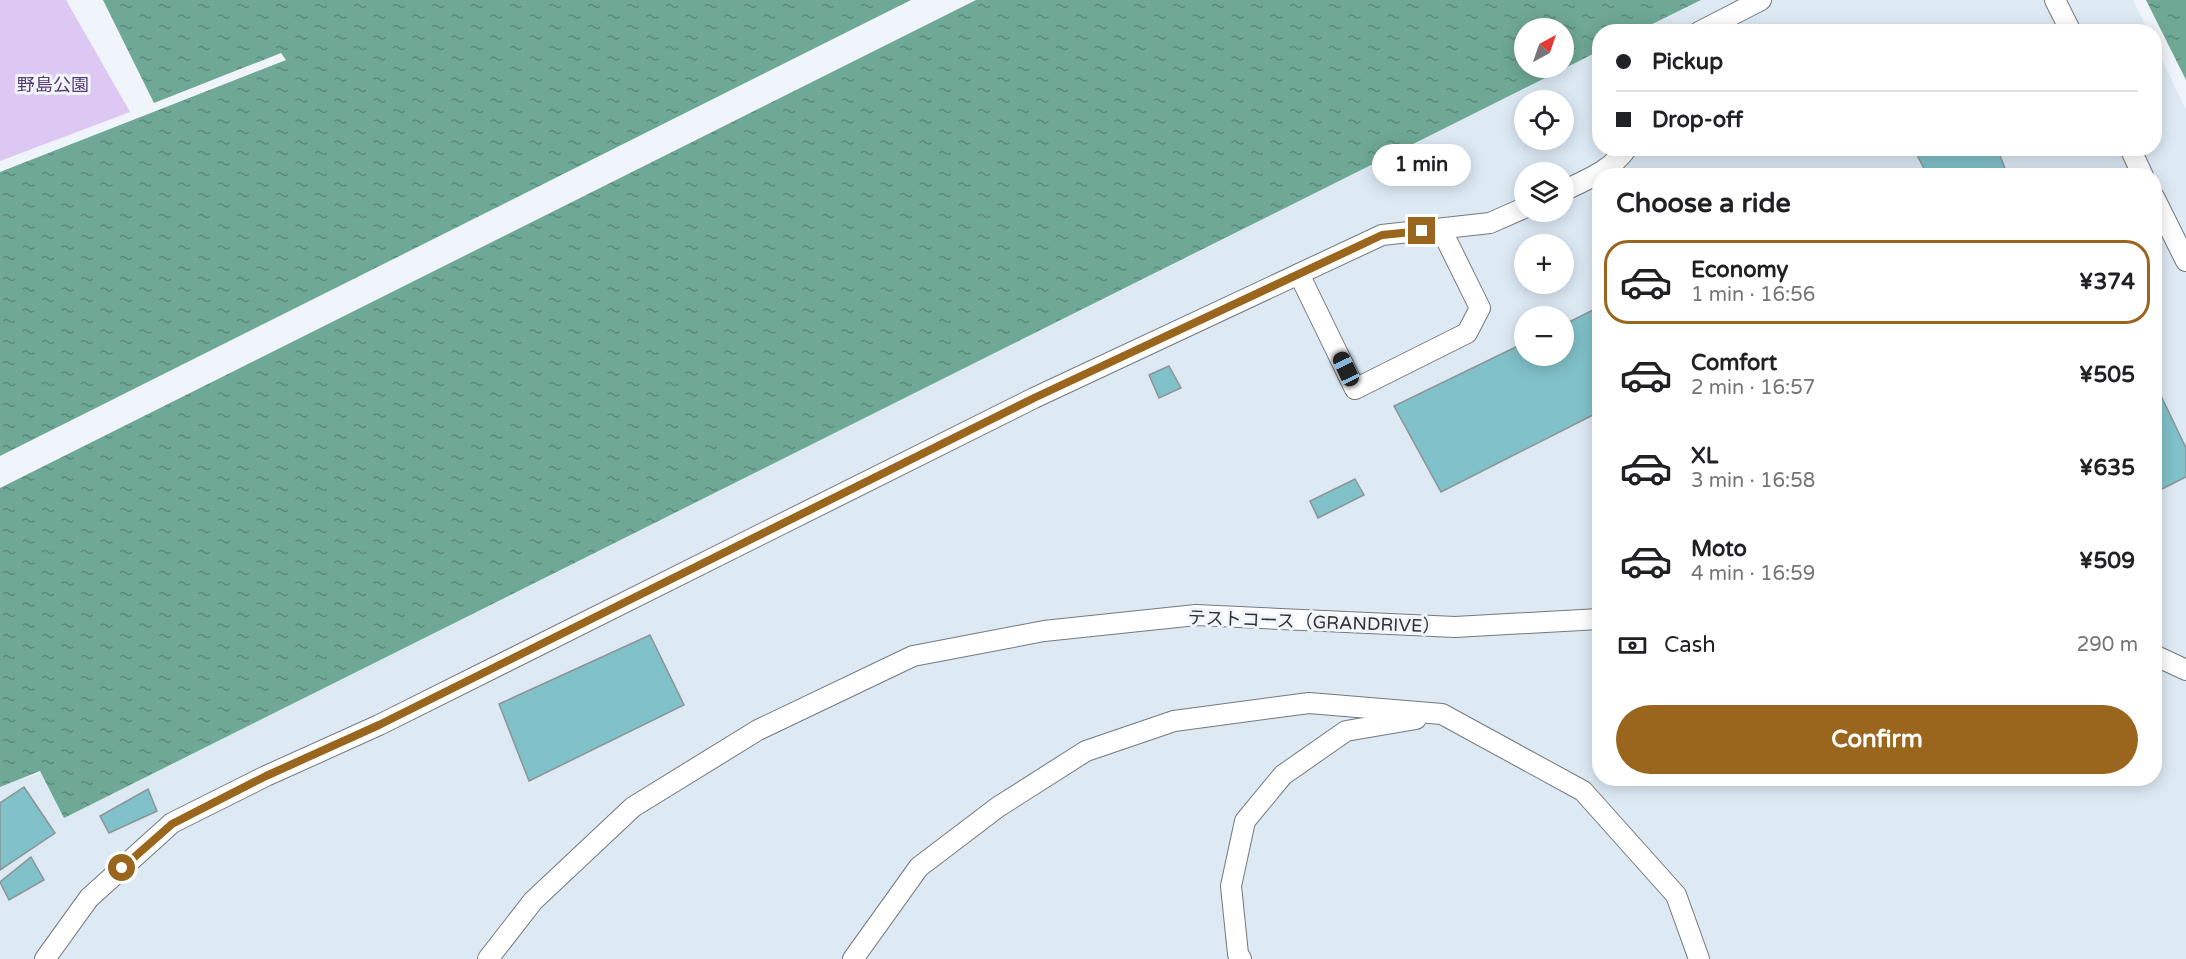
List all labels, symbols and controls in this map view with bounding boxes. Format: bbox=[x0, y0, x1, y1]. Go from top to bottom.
north arrow bbox=[1514, 18, 1574, 78]
map controls bbox=[1514, 18, 1574, 366]
text: Pickup bbox=[1652, 49, 1723, 75]
park label: 野島公園 bbox=[17, 74, 89, 96]
button: locate bbox=[1514, 90, 1574, 150]
text: Drop-off bbox=[1652, 107, 1743, 133]
callout: 1 min bbox=[1372, 144, 1472, 186]
text: 1 min bbox=[1395, 153, 1448, 177]
button: layers bbox=[1514, 162, 1574, 222]
text: Choose a ride bbox=[1616, 187, 1791, 220]
route end bbox=[1408, 217, 1435, 244]
button: + bbox=[1514, 234, 1574, 294]
icon: car bbox=[1619, 255, 1673, 309]
text: Economy bbox=[1691, 257, 1788, 283]
text: ¥374 bbox=[2079, 269, 2135, 295]
text: 1 min · 16:56 bbox=[1691, 283, 1815, 307]
button: − bbox=[1514, 306, 1574, 366]
icon: car bbox=[1619, 348, 1673, 402]
car bbox=[1330, 349, 1362, 389]
text: Comfort bbox=[1691, 350, 1777, 376]
text: ¥505 bbox=[2079, 362, 2135, 388]
text: 2 min · 16:57 bbox=[1691, 376, 1815, 400]
icon: car bbox=[1619, 441, 1673, 495]
text: XL bbox=[1691, 443, 1718, 469]
text: ¥635 bbox=[2079, 455, 2135, 481]
text: 3 min · 16:58 bbox=[1691, 469, 1815, 493]
icon: car bbox=[1619, 534, 1673, 588]
text: Moto bbox=[1691, 536, 1747, 562]
text: ¥509 bbox=[2079, 548, 2135, 574]
text: 4 min · 16:59 bbox=[1691, 562, 1815, 586]
street label: テストコース（GRANDRIVE） bbox=[1187, 607, 1441, 637]
icon: cash bbox=[1616, 629, 1649, 662]
text: Cash bbox=[1664, 632, 1716, 658]
text: 290 m bbox=[2077, 633, 2138, 657]
button: Confirm bbox=[1616, 705, 2138, 774]
route start bbox=[108, 854, 135, 881]

